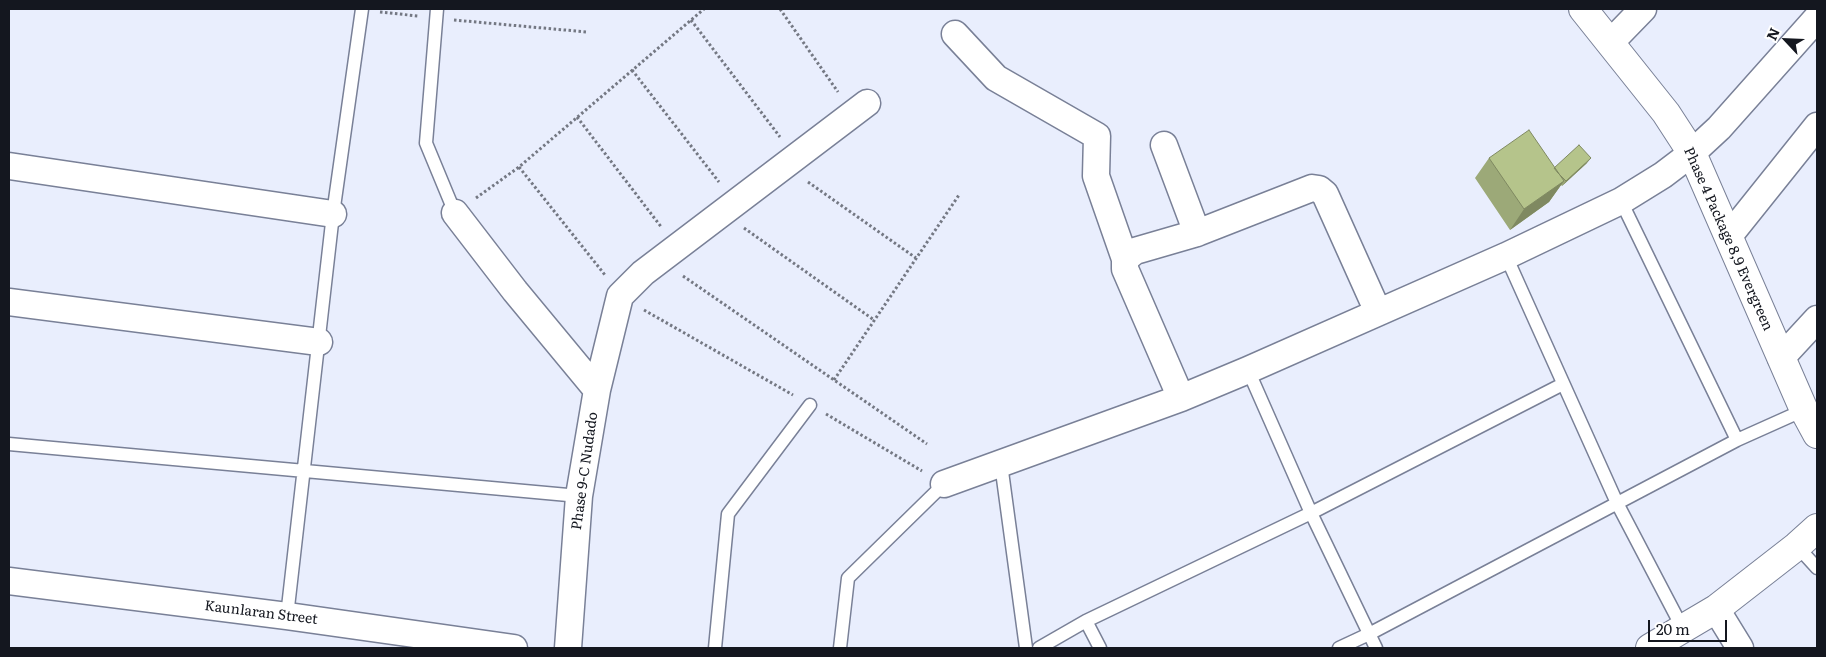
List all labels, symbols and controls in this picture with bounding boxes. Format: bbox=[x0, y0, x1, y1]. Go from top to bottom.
north arrow bbox=[1761, 15, 1811, 65]
text: N bbox=[1761, 24, 1784, 43]
street label: Phase 4 Package 8,9 Evergreen bbox=[1680, 145, 1776, 333]
street label: Phase 9-C Nudado bbox=[568, 411, 602, 531]
street label: Kaunlaran Street bbox=[203, 598, 319, 628]
scale bar bbox=[1651, 610, 1730, 642]
text: 20 m bbox=[1656, 617, 1690, 640]

